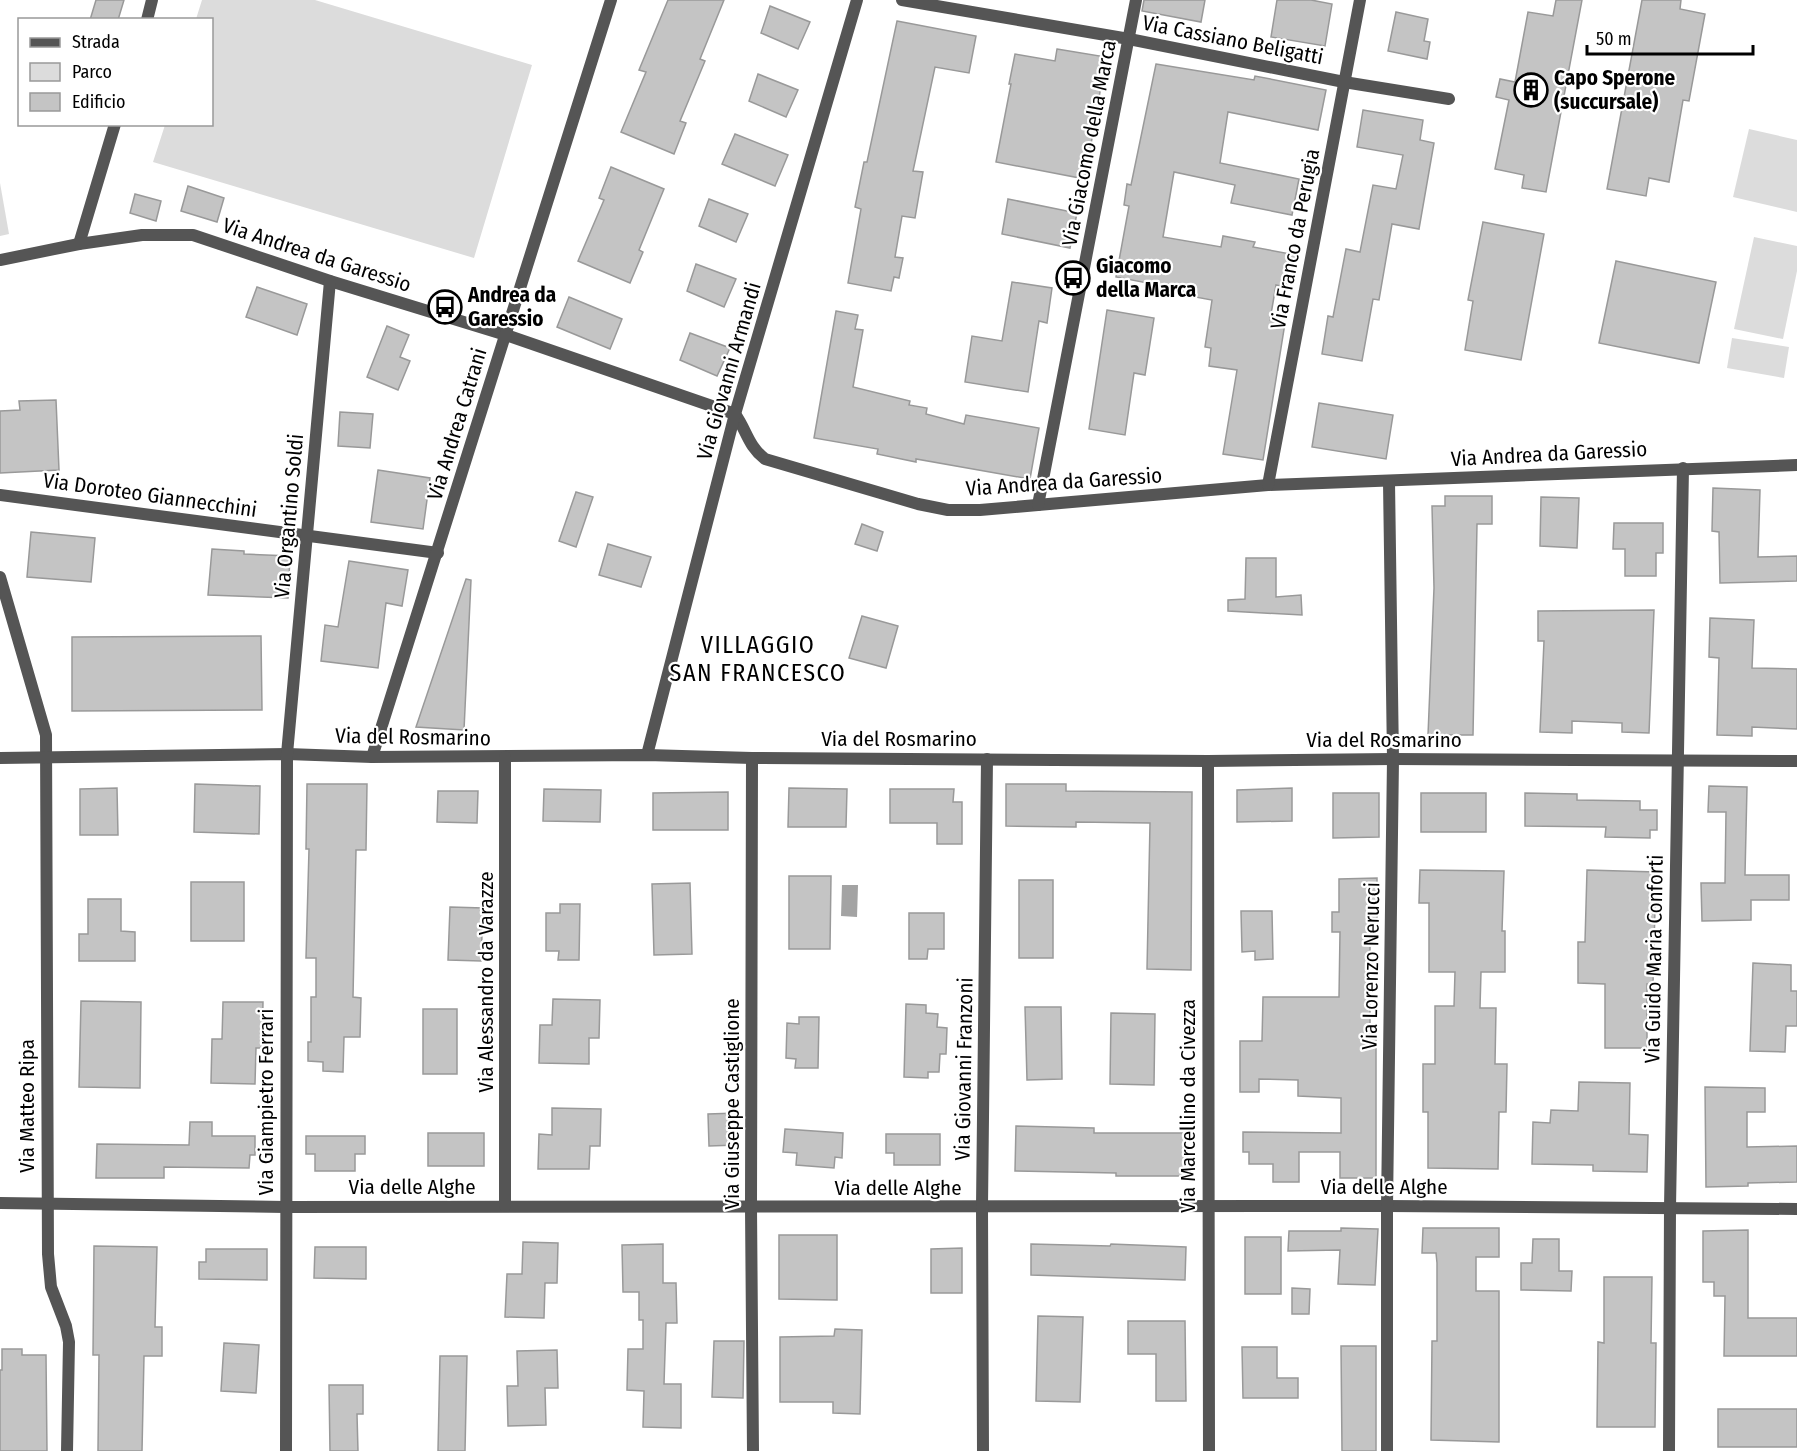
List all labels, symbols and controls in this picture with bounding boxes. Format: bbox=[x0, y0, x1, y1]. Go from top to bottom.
street label: Via Cassiano Beligatti bbox=[1140, 10, 1326, 70]
legend bbox=[18, 18, 213, 126]
scale bar bbox=[1587, 18, 1754, 56]
text: 50 m bbox=[1596, 28, 1632, 50]
text: Strada bbox=[72, 31, 120, 53]
street label: Via Giacomo della Marca bbox=[1056, 38, 1122, 248]
text: Parco bbox=[72, 61, 112, 83]
place label: Capo Sperone (succursale) bbox=[1554, 65, 1675, 115]
building icon: Capo Sperone (succursale) bbox=[1513, 72, 1549, 108]
text: Edificio bbox=[72, 91, 125, 113]
street label: Via Franco da Perugia bbox=[1265, 147, 1325, 331]
street label: Via Andrea da Garessio bbox=[219, 212, 415, 298]
place label: Giacomo della Marca bbox=[1096, 253, 1196, 303]
bus stop icon: Giacomo della Marca bbox=[1055, 260, 1091, 296]
street label: Via Giovanni Armandi bbox=[691, 279, 767, 463]
place label: Andrea da Garessio bbox=[467, 282, 556, 332]
bus stop icon: Andrea da Garessio bbox=[427, 289, 463, 325]
street label: Via Andrea Catrani bbox=[422, 345, 492, 503]
street label: Via Organtino Soldi bbox=[269, 433, 309, 599]
street label: Via Andrea da Garessio bbox=[1450, 436, 1648, 472]
street label: Via Andrea da Garessio bbox=[965, 462, 1163, 502]
street label: Via Doroteo Giannecchini bbox=[41, 467, 259, 523]
district label: VILLAGGIO SAN FRANCESCO bbox=[670, 631, 846, 687]
street label: Via del Rosmarino bbox=[335, 723, 491, 751]
street label: Via del Rosmarino bbox=[821, 726, 977, 752]
street label: Via del Rosmarino bbox=[1306, 727, 1462, 753]
street label: Via Guido Maria Conforti bbox=[1639, 854, 1669, 1064]
street label: Via Alessandro da Varazze bbox=[473, 871, 499, 1093]
street label: Via Lorenzo Nerucci bbox=[1357, 882, 1385, 1050]
street label: Via Giovanni Franzoni bbox=[949, 977, 979, 1161]
street label: Via Giuseppe Castiglione bbox=[719, 998, 745, 1210]
street label: Via Marcellino da Civezza bbox=[1175, 999, 1201, 1213]
street label: Via Giampietro Ferrari bbox=[253, 1008, 279, 1196]
street label: Via Matteo Ripa bbox=[14, 1039, 40, 1173]
street label: Via delle Alghe bbox=[348, 1174, 476, 1200]
street label: Via delle Alghe bbox=[1320, 1174, 1448, 1200]
street label: Via delle Alghe bbox=[834, 1175, 962, 1201]

